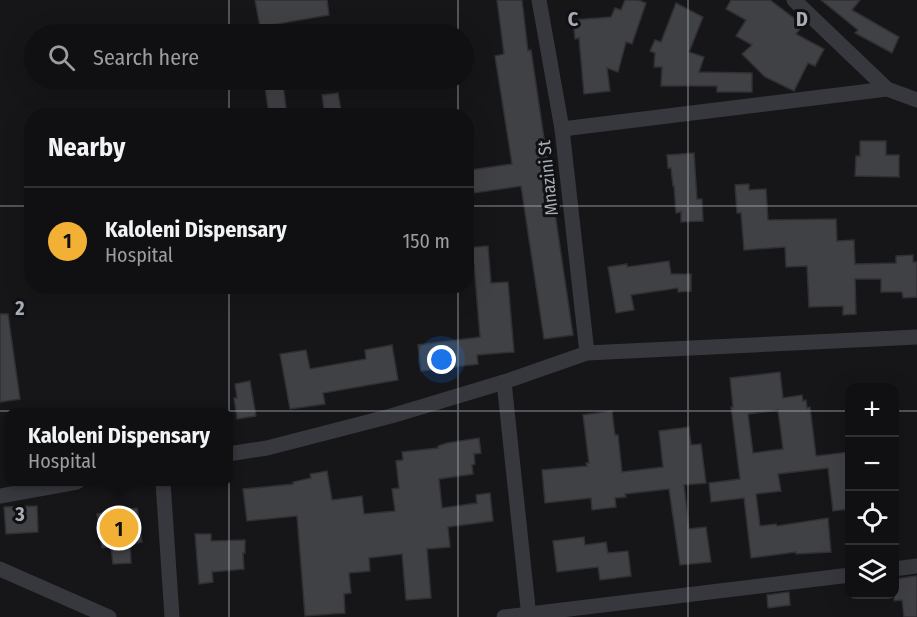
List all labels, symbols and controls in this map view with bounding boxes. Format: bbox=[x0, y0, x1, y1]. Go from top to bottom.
text: C bbox=[568, 7, 579, 31]
text: D bbox=[796, 7, 808, 31]
search box bbox=[24, 24, 474, 90]
icon: search bbox=[45, 41, 78, 74]
text: Search here bbox=[93, 44, 199, 71]
text: Nearby bbox=[48, 132, 125, 163]
street label: Mnazini St bbox=[533, 139, 563, 217]
text: Kaloleni Dispensary bbox=[105, 216, 287, 243]
text: 1 bbox=[63, 229, 72, 253]
text: 150 m bbox=[403, 229, 450, 253]
text: Hospital bbox=[105, 243, 173, 267]
text: 2 bbox=[14, 296, 25, 320]
your location bbox=[427, 345, 456, 374]
map controls bbox=[845, 383, 899, 599]
button: + bbox=[845, 383, 899, 437]
popup bbox=[5, 408, 233, 486]
text: Kaloleni Dispensary bbox=[28, 422, 210, 449]
button: − bbox=[845, 437, 899, 491]
text: Hospital bbox=[28, 449, 96, 473]
button: locate bbox=[845, 491, 899, 545]
text: 3 bbox=[14, 502, 25, 526]
pin: 1 bbox=[100, 506, 138, 550]
button: layers bbox=[845, 545, 899, 599]

